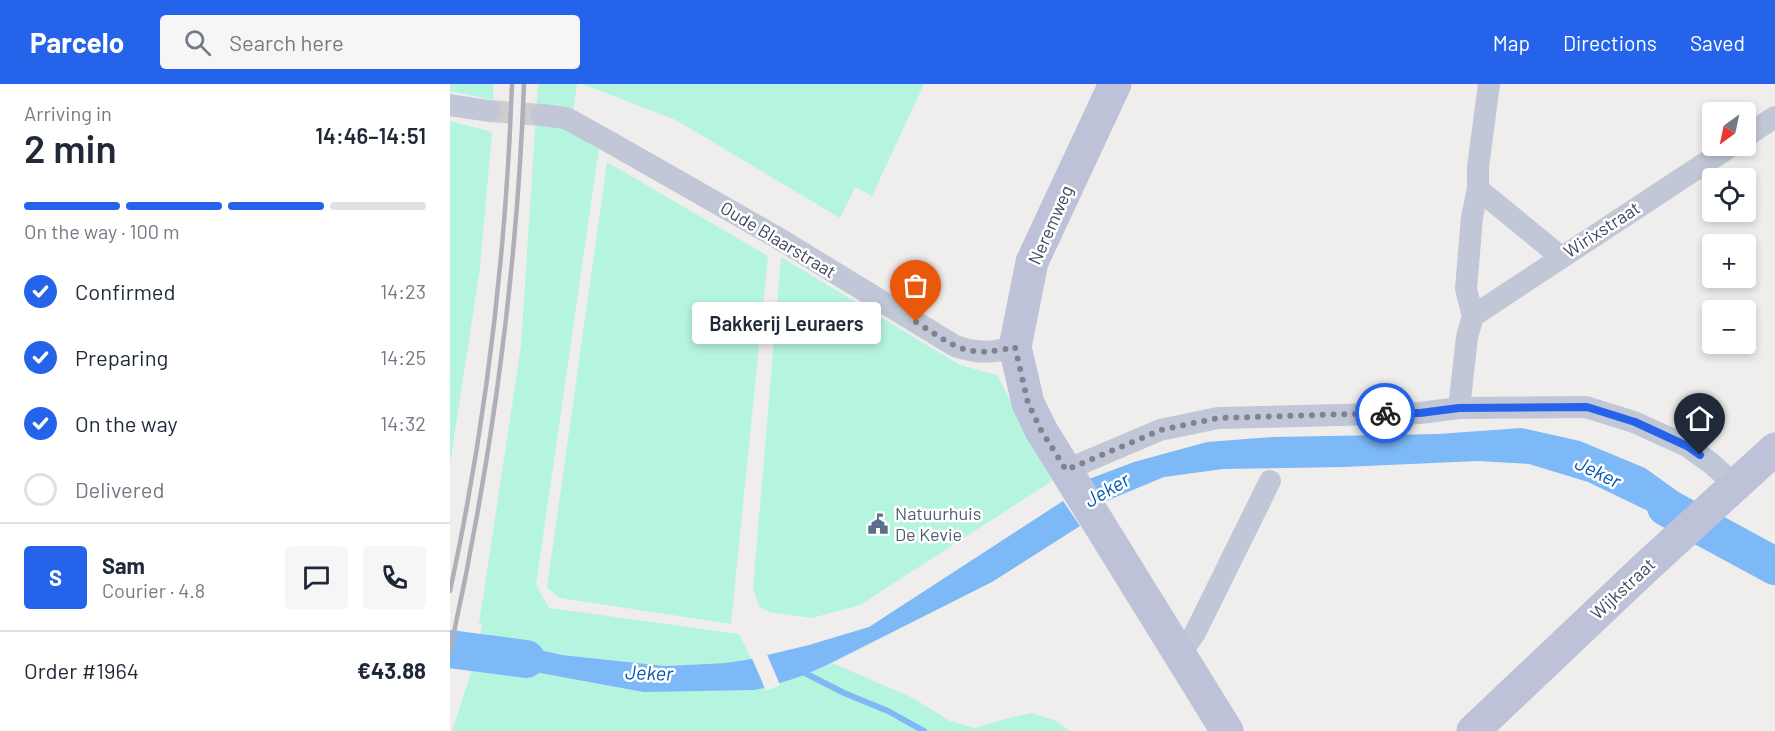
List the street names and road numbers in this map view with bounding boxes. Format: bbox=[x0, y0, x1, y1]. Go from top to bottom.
street label: Neremweg bbox=[1023, 182, 1077, 268]
street label: Oude Blaarstraat bbox=[717, 196, 840, 282]
street label: Wirixstraat bbox=[1559, 196, 1644, 262]
street label: Wijkstraat bbox=[1585, 553, 1659, 624]

